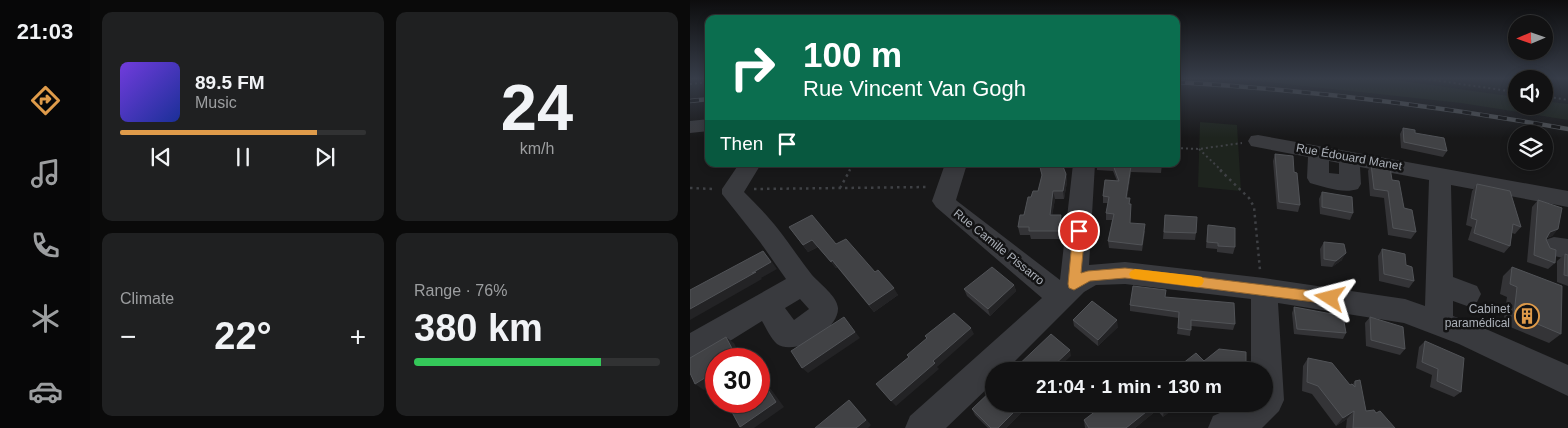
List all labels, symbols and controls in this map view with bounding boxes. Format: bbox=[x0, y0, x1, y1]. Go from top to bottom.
north arrow bbox=[1508, 15, 1552, 60]
map controls bbox=[1508, 15, 1553, 170]
text: 21:03 bbox=[17, 19, 73, 44]
icon: right bbox=[720, 35, 785, 100]
text: 100 m bbox=[803, 35, 902, 74]
button: sound bbox=[1508, 70, 1553, 115]
text: 24 bbox=[501, 71, 573, 144]
text: 89.5 FM bbox=[195, 72, 265, 93]
text: Rue Vincent Van Gogh bbox=[803, 76, 1026, 101]
icon: directions bbox=[28, 83, 63, 118]
text: Music bbox=[195, 94, 237, 111]
button: layers bbox=[1508, 125, 1553, 170]
icon: arrive bbox=[773, 130, 801, 158]
text: Then bbox=[720, 133, 763, 154]
text: km/h bbox=[520, 140, 554, 157]
street label: Rue Édouard Manet bbox=[1295, 140, 1404, 173]
icon: previous bbox=[147, 143, 175, 171]
icon: pause bbox=[229, 143, 257, 171]
icon: next bbox=[311, 143, 339, 171]
icon: music bbox=[28, 156, 63, 191]
street label: Rue Camille Pissarro bbox=[951, 206, 1047, 288]
pin bbox=[1058, 210, 1100, 252]
icon: arrive bbox=[1065, 217, 1093, 245]
icon: phone bbox=[28, 228, 63, 263]
position arrow bbox=[1303, 271, 1355, 323]
text: Range · 76% bbox=[414, 282, 507, 299]
text: Climate bbox=[120, 290, 174, 307]
icon: climate bbox=[28, 301, 63, 336]
place label: Cabinet paramédical bbox=[1445, 302, 1511, 330]
building icon: Cabinet paramédical bbox=[1514, 303, 1540, 329]
text: 380 km bbox=[414, 307, 543, 349]
text: 22° bbox=[214, 315, 272, 357]
text: − bbox=[120, 321, 136, 352]
text: + bbox=[350, 321, 366, 352]
speed limit sign: 30 bbox=[705, 348, 770, 413]
icon: car bbox=[28, 374, 63, 409]
text: 21:04 · 1 min · 130 m bbox=[1036, 376, 1222, 397]

